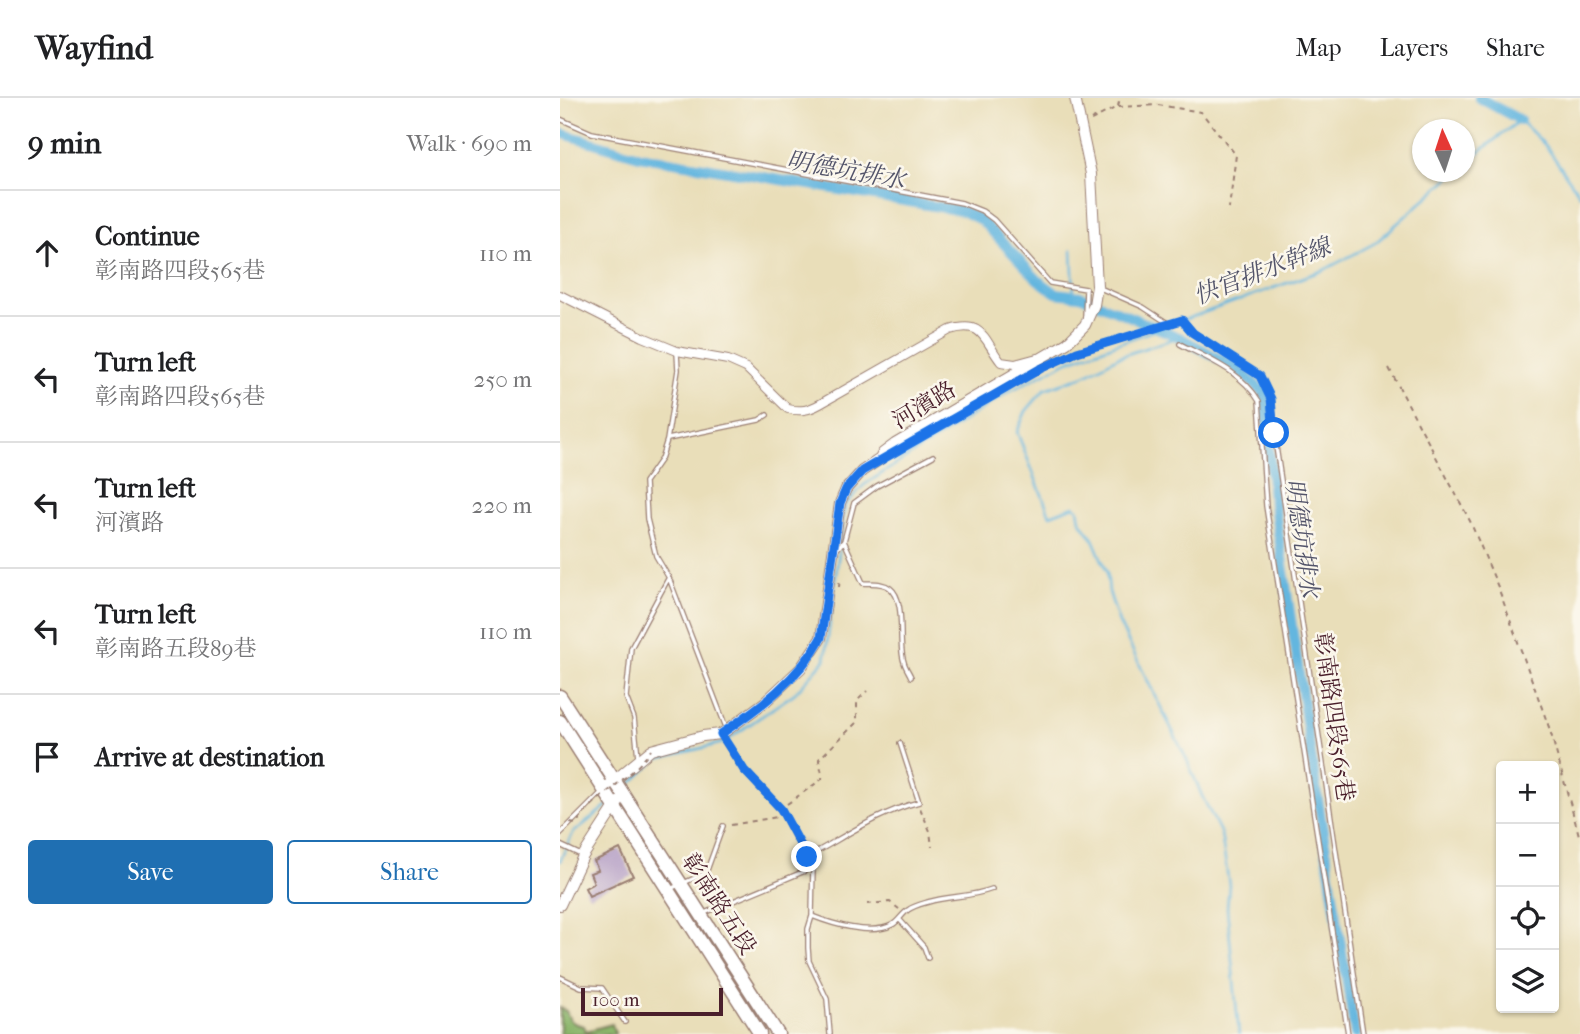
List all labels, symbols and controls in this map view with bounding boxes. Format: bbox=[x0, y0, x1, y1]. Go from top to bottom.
text: Wayfind bbox=[35, 29, 153, 68]
text: Map bbox=[1296, 34, 1342, 62]
text: Layers bbox=[1380, 34, 1448, 62]
text: Share bbox=[1486, 34, 1545, 62]
north arrow bbox=[1412, 119, 1475, 182]
text: 9 min bbox=[28, 126, 101, 161]
text: Walk · 690 m bbox=[406, 130, 532, 157]
water label: 明德坑排水 bbox=[784, 146, 909, 195]
text: Continue bbox=[95, 221, 200, 252]
water label: 快官排水幹線 bbox=[1190, 231, 1337, 310]
icon: ahead bbox=[28, 234, 66, 272]
text: 110 m bbox=[479, 240, 532, 267]
text: 彰南路四段565巷 bbox=[95, 257, 265, 284]
text: Turn left bbox=[95, 347, 196, 378]
icon: left bbox=[28, 360, 66, 398]
text: 250 m bbox=[474, 366, 532, 393]
street label: 河濱路 bbox=[887, 376, 961, 434]
text: 彰南路四段565巷 bbox=[95, 383, 265, 410]
route start bbox=[1258, 417, 1289, 448]
text: Turn left bbox=[95, 473, 196, 504]
water label: 明德坑排水 bbox=[1280, 477, 1324, 601]
icon: left bbox=[28, 486, 66, 524]
text: 220 m bbox=[472, 492, 532, 519]
text: 河濱路 bbox=[95, 509, 164, 536]
text: Turn left bbox=[95, 599, 196, 630]
icon: left bbox=[28, 612, 66, 650]
text: 110 m bbox=[479, 618, 532, 645]
street label: 彰南路四段565巷 bbox=[1309, 631, 1359, 803]
text: 彰南路五段89巷 bbox=[95, 635, 257, 662]
icon: arrive bbox=[28, 738, 66, 776]
text: Arrive at destination bbox=[95, 742, 325, 773]
map controls bbox=[1496, 761, 1559, 1013]
button: + bbox=[1496, 761, 1559, 824]
button: − bbox=[1496, 824, 1559, 887]
button: Save bbox=[28, 840, 273, 904]
button: Share bbox=[287, 840, 532, 904]
route end bbox=[791, 841, 822, 872]
street label: 彰南路五段 bbox=[676, 848, 762, 960]
button: locate bbox=[1496, 887, 1559, 950]
button: layers bbox=[1496, 950, 1559, 1013]
scale bar bbox=[581, 985, 723, 1017]
text: 100 m bbox=[592, 989, 640, 1011]

